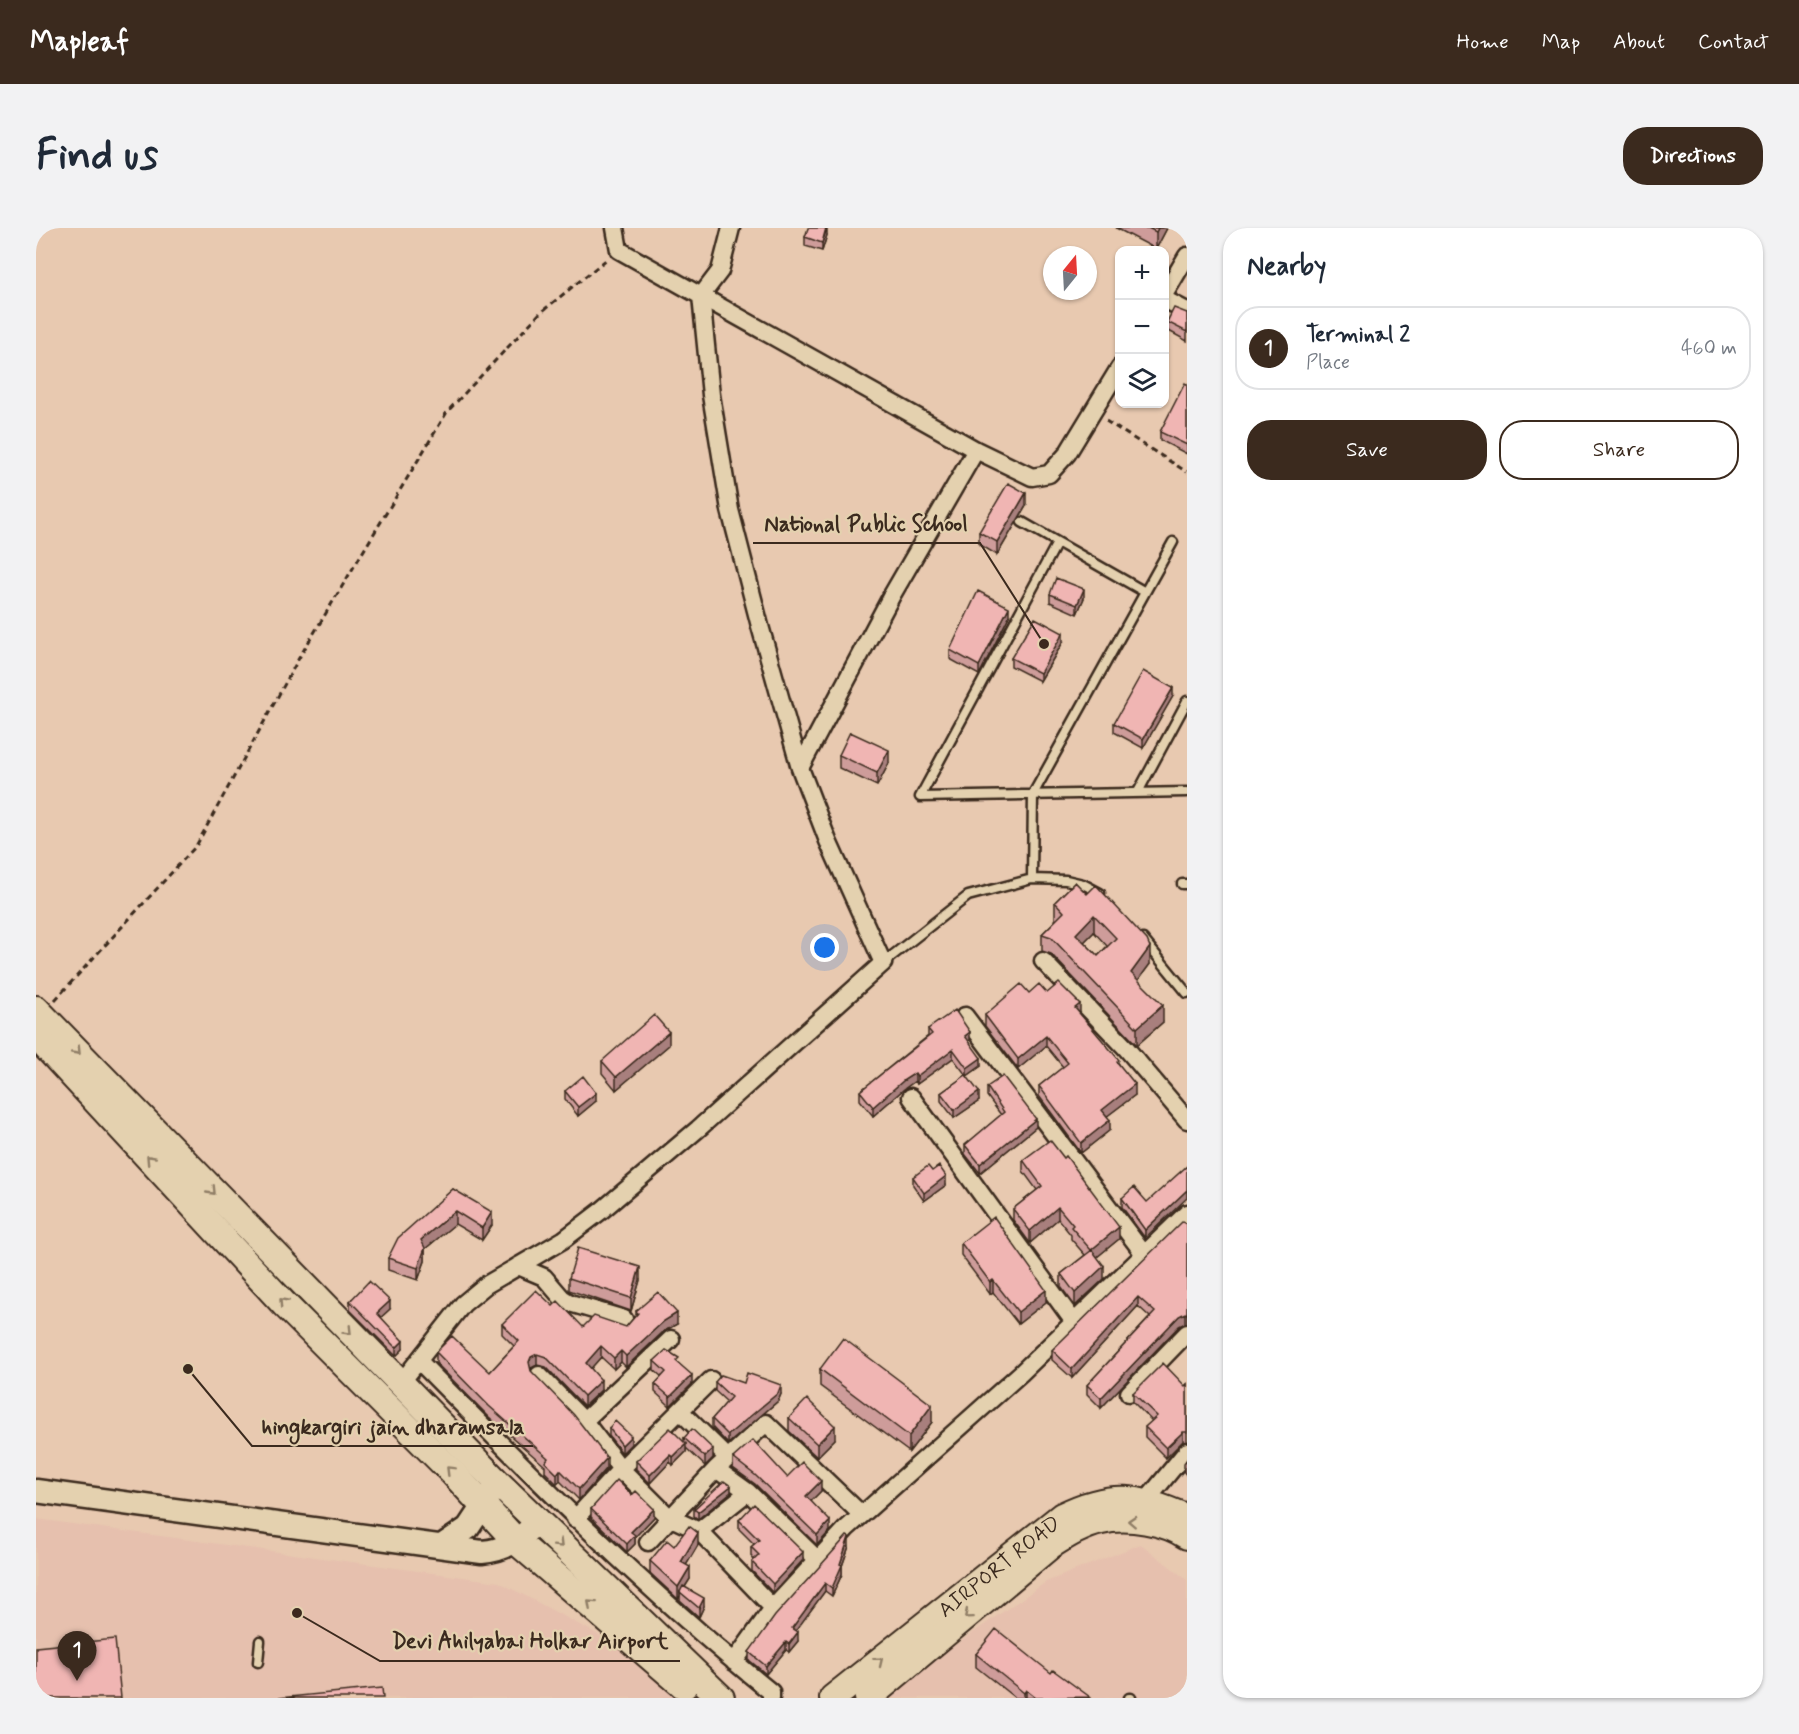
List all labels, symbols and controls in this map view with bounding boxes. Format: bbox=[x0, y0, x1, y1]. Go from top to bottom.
text: Mapleaf bbox=[30, 24, 129, 61]
text: Home bbox=[1457, 28, 1509, 56]
text: Map bbox=[1542, 28, 1580, 56]
text: About bbox=[1613, 28, 1665, 56]
text: Contact bbox=[1698, 28, 1769, 56]
button: Directions bbox=[1623, 127, 1763, 185]
text: Find us bbox=[36, 129, 158, 184]
north arrow bbox=[1043, 246, 1097, 300]
map controls bbox=[1115, 246, 1169, 408]
button: + bbox=[1115, 246, 1169, 300]
text: Nearby bbox=[1247, 250, 1326, 284]
button: − bbox=[1115, 300, 1169, 354]
text: Terminal 2 bbox=[1306, 321, 1410, 349]
text: 1 bbox=[1264, 335, 1273, 362]
text: 460 m bbox=[1681, 335, 1737, 362]
text: Place bbox=[1306, 349, 1350, 376]
button: layers bbox=[1115, 354, 1169, 408]
button: Save bbox=[1247, 420, 1487, 480]
button: Share bbox=[1499, 420, 1739, 480]
callout: National Public School bbox=[753, 503, 980, 543]
text: National Public School bbox=[764, 511, 968, 539]
your location bbox=[810, 933, 839, 962]
one-way arrow bbox=[69, 1043, 80, 1054]
one-way arrow bbox=[146, 1155, 157, 1166]
one-way arrow bbox=[205, 1183, 216, 1194]
one-way arrow bbox=[279, 1298, 290, 1309]
one-way arrow bbox=[341, 1324, 352, 1334]
callout: hingkargiri jain dharamsala bbox=[252, 1406, 533, 1446]
text: hingkargiri jain dharamsala bbox=[261, 1414, 525, 1445]
one-way arrow bbox=[446, 1466, 457, 1477]
street label: AIRPORT ROAD bbox=[933, 1510, 1067, 1624]
one-way arrow bbox=[1127, 1514, 1136, 1527]
one-way arrow bbox=[551, 1537, 562, 1548]
one-way arrow bbox=[587, 1600, 598, 1611]
one-way arrow bbox=[964, 1607, 975, 1618]
callout: Devi Ahilyabai Holkar Airport bbox=[380, 1621, 680, 1661]
text: Devi Ahilyabai Holkar Airport bbox=[392, 1628, 669, 1656]
pin: 1 bbox=[58, 1632, 96, 1681]
one-way arrow bbox=[872, 1658, 883, 1669]

